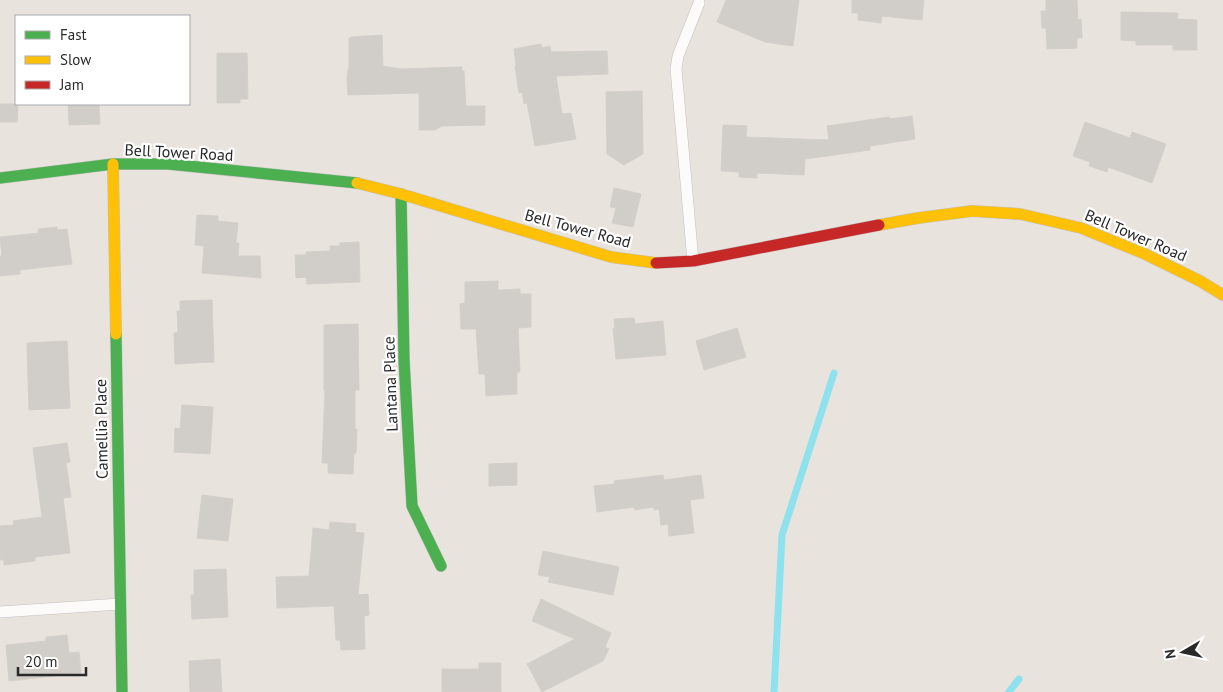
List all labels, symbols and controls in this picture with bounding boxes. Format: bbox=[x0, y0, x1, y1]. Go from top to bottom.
legend bbox=[15, 15, 190, 105]
text: Fast bbox=[60, 25, 87, 44]
text: Slow bbox=[60, 50, 91, 69]
text: Jam bbox=[59, 75, 84, 94]
street label: Bell Tower Road bbox=[124, 139, 234, 165]
street label: Bell Tower Road bbox=[523, 204, 633, 252]
street label: Bell Tower Road bbox=[1082, 204, 1190, 266]
street label: Lantana Place bbox=[378, 336, 402, 432]
street label: Camellia Place bbox=[90, 379, 112, 479]
north arrow bbox=[1158, 627, 1208, 677]
scale bar bbox=[18, 644, 85, 676]
text: N bbox=[1161, 648, 1180, 660]
text: 20 m bbox=[25, 652, 58, 671]

